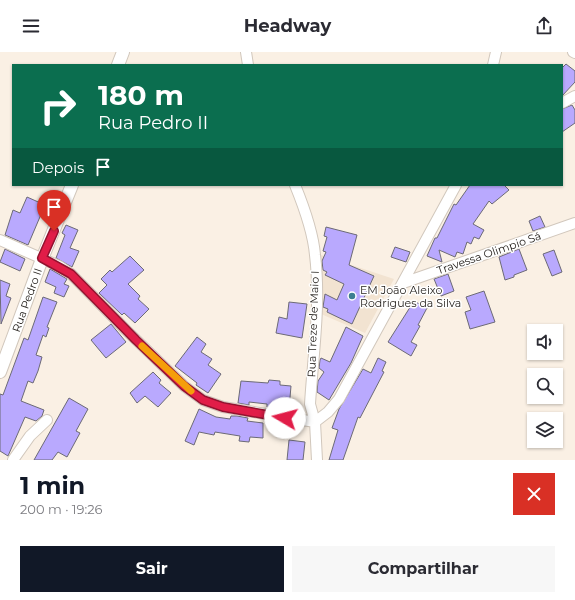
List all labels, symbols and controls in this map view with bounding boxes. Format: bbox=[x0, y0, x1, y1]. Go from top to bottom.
icon: menu bbox=[20, 15, 42, 37]
text: Headway bbox=[244, 15, 331, 37]
icon: share bbox=[533, 15, 555, 37]
text: 180 m bbox=[98, 78, 184, 112]
icon: right bbox=[32, 80, 84, 132]
text: Rua Pedro II bbox=[98, 112, 208, 134]
icon: arrive bbox=[92, 156, 114, 178]
text: Depois bbox=[32, 158, 84, 177]
pin bbox=[37, 190, 71, 231]
icon: arrive bbox=[43, 196, 65, 218]
street label: Travessa Olimpio Sá bbox=[435, 229, 543, 277]
street label: Rua Pedro II bbox=[9, 266, 45, 334]
street label: Rua Treze de Maio I bbox=[304, 270, 322, 378]
place label: EM João Aleixo Rodrigues da Silva bbox=[360, 283, 461, 310]
marker: EM João Aleixo Rodrigues da Silva bbox=[347, 291, 357, 301]
map controls bbox=[527, 324, 563, 448]
button: sound bbox=[527, 324, 563, 360]
button: search bbox=[527, 368, 563, 404]
position arrow bbox=[264, 397, 306, 439]
button: layers bbox=[527, 412, 563, 448]
text: 1 min bbox=[20, 471, 85, 500]
button: close bbox=[513, 473, 555, 515]
text: 200 m · 19:26 bbox=[20, 501, 103, 517]
button: Sair bbox=[20, 546, 284, 592]
button: Compartilhar bbox=[292, 546, 555, 592]

